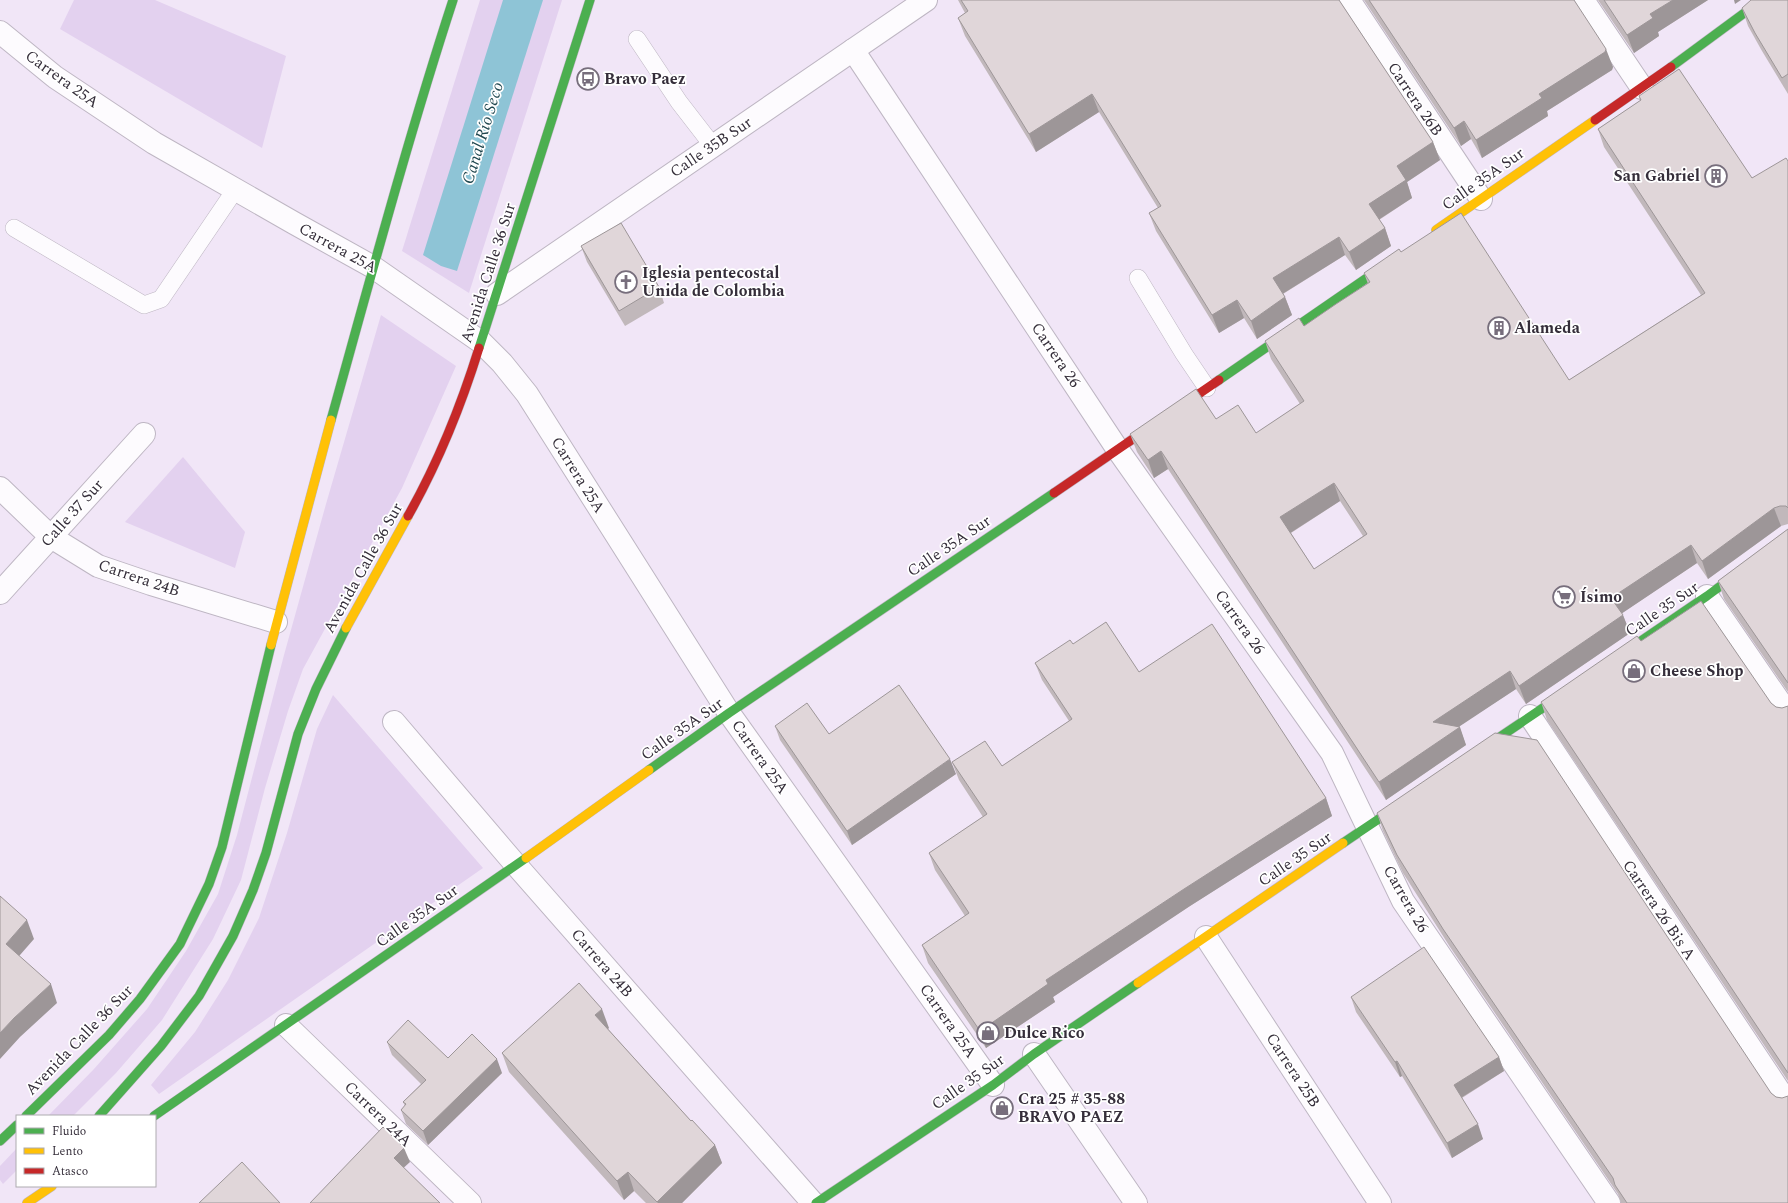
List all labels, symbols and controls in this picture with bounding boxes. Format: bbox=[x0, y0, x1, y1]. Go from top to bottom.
street label: Carrera 25A bbox=[20, 44, 104, 114]
street label: Carrera 26B bbox=[1381, 57, 1449, 141]
bus stop icon: Bravo Paez bbox=[575, 66, 601, 92]
place label: Bravo Paez bbox=[604, 67, 686, 91]
water label: Canal Río Seco bbox=[455, 79, 511, 187]
street label: Calle 35B Sur bbox=[665, 111, 757, 183]
street label: Calle 35A Sur bbox=[1437, 142, 1529, 216]
building icon: San Gabriel bbox=[1703, 163, 1729, 189]
place label: San Gabriel bbox=[1614, 164, 1700, 188]
street label: Avenida Calle 36 Sur bbox=[454, 200, 522, 346]
street label: Carrera 25A bbox=[294, 217, 382, 279]
place label: Iglesia pentecostal Unida de Colombia bbox=[642, 261, 785, 303]
church icon: Iglesia pentecostal Unida de Colombia bbox=[613, 269, 639, 295]
building icon: Alameda bbox=[1486, 315, 1512, 341]
place label: Alameda bbox=[1514, 316, 1581, 340]
street label: Carrera 26 bbox=[1025, 318, 1087, 392]
street label: Carrera 25A bbox=[545, 432, 611, 518]
street label: Calle 37 Sur bbox=[35, 474, 109, 552]
street label: Avenida Calle 36 Sur bbox=[317, 498, 409, 638]
street label: Calle 35A Sur bbox=[902, 509, 996, 583]
street label: Carrera 24B bbox=[95, 553, 183, 603]
street label: Calle 35 Sur bbox=[1620, 575, 1704, 643]
supermarket icon: Ísimo bbox=[1551, 584, 1577, 610]
street label: Carrera 26 bbox=[1209, 585, 1271, 659]
place label: Ísimo bbox=[1580, 585, 1622, 609]
shop icon: Cheese Shop bbox=[1621, 658, 1647, 684]
place label: Cheese Shop bbox=[1650, 659, 1743, 683]
street label: Calle 35A Sur bbox=[636, 692, 728, 766]
street label: Carrera 25A bbox=[725, 715, 795, 799]
street label: Calle 35 Sur bbox=[1253, 825, 1337, 893]
street label: Carrera 26 Bis A bbox=[1616, 855, 1702, 965]
street label: Carrera 26 bbox=[1377, 861, 1435, 937]
street label: Calle 35A Sur bbox=[371, 879, 463, 953]
street label: Carrera 24B bbox=[565, 923, 639, 1003]
street label: Avenida Calle 36 Sur bbox=[20, 979, 138, 1101]
street label: Carrera 25A bbox=[913, 979, 983, 1063]
shop icon: Dulce Rico bbox=[975, 1020, 1001, 1046]
place label: Dulce Rico bbox=[1004, 1021, 1085, 1045]
street label: Carrera 25B bbox=[1260, 1028, 1326, 1112]
street label: Calle 35 Sur bbox=[927, 1048, 1009, 1116]
street label: Carrera 24A bbox=[339, 1075, 417, 1153]
place label: Cra 25 # 35-88 BRAVO PAEZ bbox=[1018, 1087, 1125, 1129]
shop icon: Cra 25 # 35-88 BRAVO PAEZ bbox=[989, 1095, 1015, 1121]
legend bbox=[16, 1115, 156, 1187]
text: Fluido bbox=[52, 1122, 86, 1141]
text: Lento bbox=[52, 1142, 83, 1161]
text: Atasco bbox=[52, 1162, 88, 1181]

